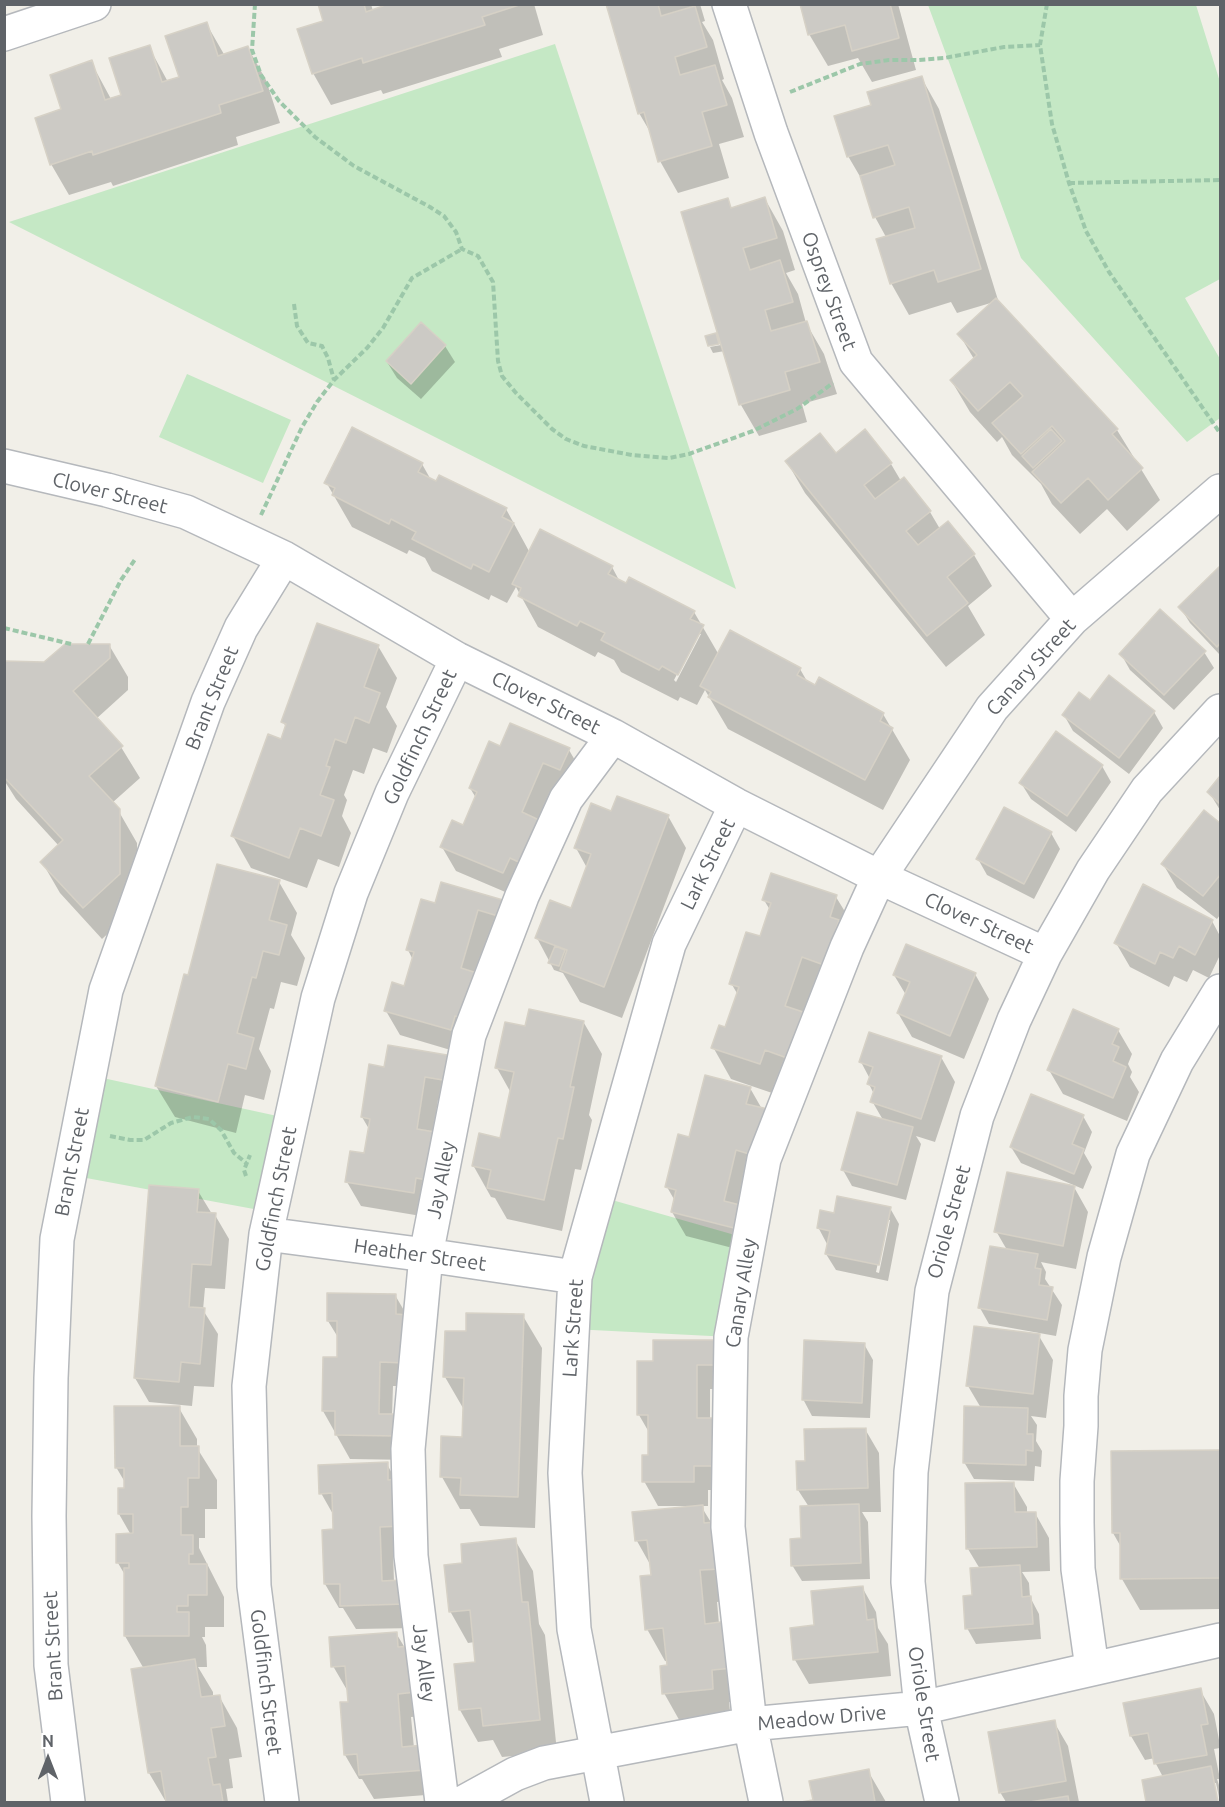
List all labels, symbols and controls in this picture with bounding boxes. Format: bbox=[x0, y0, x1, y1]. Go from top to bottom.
street label: Osprey Street bbox=[796, 228, 862, 354]
street label: Clover Street bbox=[50, 467, 170, 519]
street label: Canary Street bbox=[981, 614, 1081, 720]
street label: Brant Street bbox=[180, 642, 244, 754]
street label: Goldfinch Street bbox=[378, 665, 462, 809]
street label: Clover Street bbox=[488, 666, 604, 740]
street label: Lark Street bbox=[676, 814, 740, 914]
street label: Clover Street bbox=[920, 887, 1038, 959]
street label: Brant Street bbox=[50, 1106, 94, 1218]
street label: Goldfinch Street bbox=[250, 1125, 302, 1273]
street label: Jay Alley bbox=[422, 1139, 460, 1221]
street label: Oriole Street bbox=[922, 1163, 976, 1281]
street label: Heather Street bbox=[352, 1234, 488, 1276]
street label: Canary Alley bbox=[720, 1236, 762, 1350]
street label: Lark Street bbox=[558, 1278, 588, 1378]
street label: Brant Street bbox=[38, 1590, 68, 1702]
street label: Goldfinch Street bbox=[245, 1608, 287, 1756]
street label: Jay Alley bbox=[407, 1623, 441, 1703]
street label: Oriole Street bbox=[903, 1645, 945, 1763]
street label: Meadow Drive bbox=[756, 1700, 888, 1736]
north arrow bbox=[18, 1729, 78, 1789]
text: N bbox=[42, 1732, 54, 1750]

